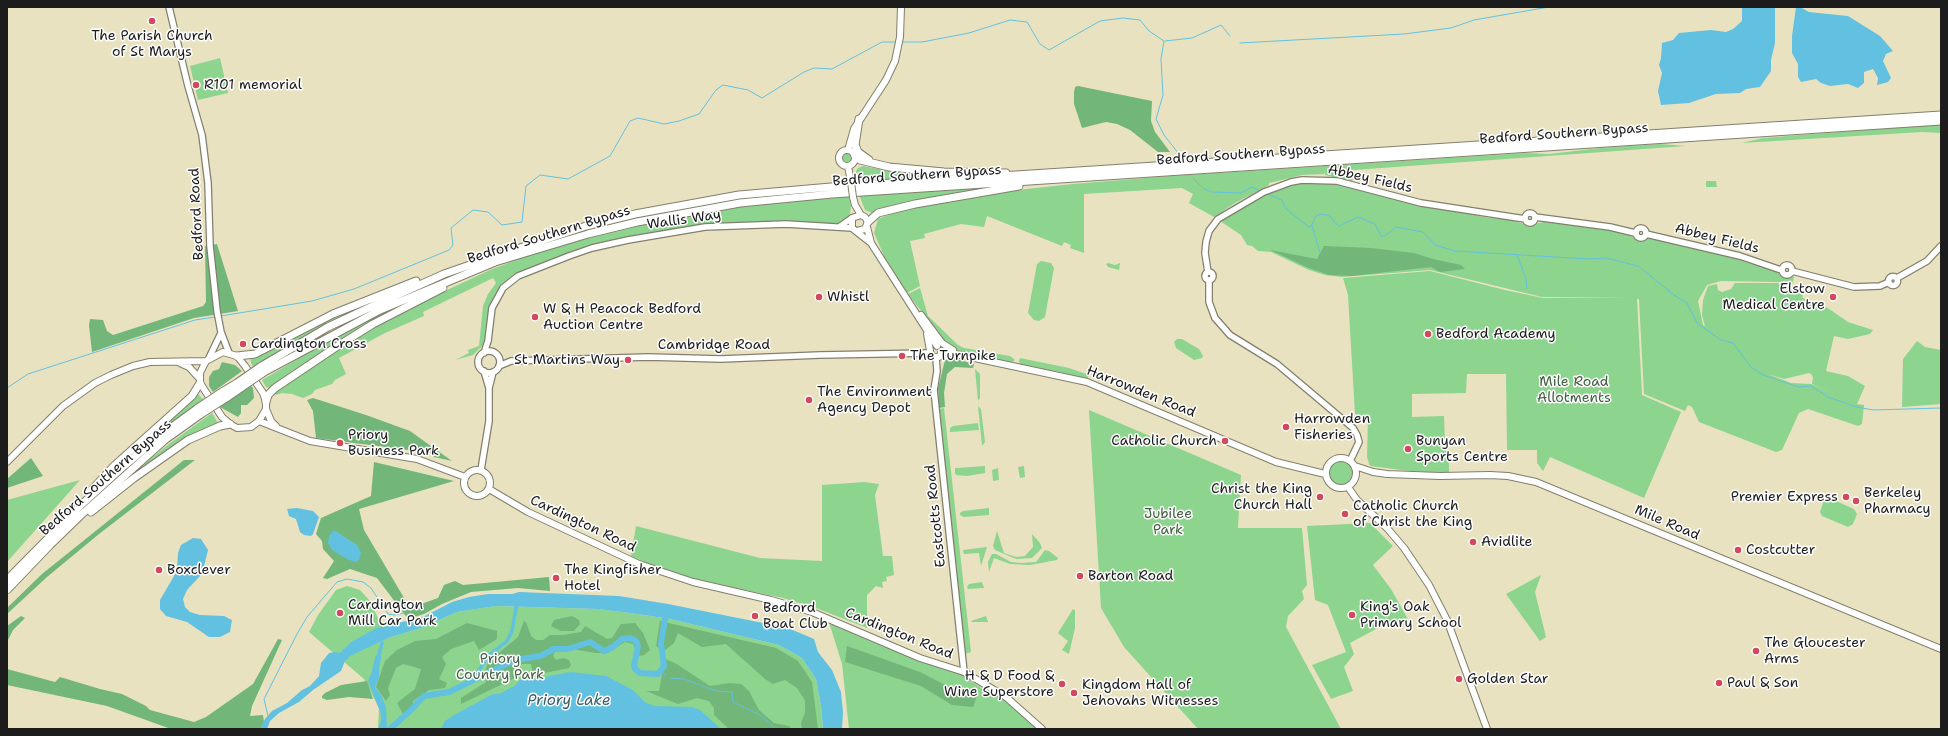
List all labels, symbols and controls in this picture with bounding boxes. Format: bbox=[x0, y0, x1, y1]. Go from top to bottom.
marker: The Parish Church of St Marys bbox=[147, 16, 157, 26]
place label: The Parish Church of St Marys bbox=[91, 28, 213, 60]
place label: R101 memorial bbox=[204, 77, 302, 93]
marker: R101 memorial bbox=[191, 80, 201, 90]
street label: Bedford Southern Bypass bbox=[1479, 120, 1649, 148]
street label: Bedford Southern Bypass bbox=[1156, 141, 1326, 169]
street label: Abbey Fields bbox=[1326, 161, 1414, 197]
street label: Bedford Southern Bypass bbox=[832, 162, 1002, 190]
street label: Bedford Road bbox=[186, 167, 208, 261]
street label: Bedford Southern Bypass bbox=[466, 202, 632, 268]
street label: Wallis Way bbox=[646, 206, 722, 234]
street label: Abbey Fields bbox=[1673, 220, 1761, 258]
place label: Elstow Medical Centre bbox=[1723, 281, 1825, 314]
place label: Whistl bbox=[827, 289, 869, 305]
marker: Whistl bbox=[814, 292, 824, 302]
marker: Elstow Medical Centre bbox=[1828, 292, 1838, 302]
place label: W & H Peacock Bedford Auction Centre bbox=[543, 301, 701, 334]
marker: W & H Peacock Bedford Auction Centre bbox=[530, 312, 540, 322]
place label: Bedford Academy bbox=[1436, 326, 1555, 342]
marker: Bedford Academy bbox=[1423, 329, 1433, 339]
place label: Cardington Cross bbox=[251, 336, 367, 352]
street label: Cambridge Road bbox=[658, 337, 770, 353]
marker: Cardington Cross bbox=[238, 339, 248, 349]
place label: The Turnpike bbox=[910, 348, 996, 364]
marker: The Turnpike bbox=[897, 351, 907, 361]
place label: St Martins Way bbox=[514, 352, 620, 368]
marker: St Martins Way bbox=[623, 355, 633, 365]
street label: Harrowden Road bbox=[1084, 362, 1198, 422]
park label: Mile Road Allotments bbox=[1537, 374, 1611, 406]
place label: The Environment Agency Depot bbox=[817, 384, 932, 416]
marker: The Environment Agency Depot bbox=[804, 395, 814, 405]
place label: Harrowden Fisheries bbox=[1294, 411, 1370, 444]
street label: Bedford Southern Bypass bbox=[37, 416, 175, 540]
marker: Harrowden Fisheries bbox=[1281, 422, 1291, 432]
place label: Priory Business Park bbox=[348, 427, 439, 460]
place label: Catholic Church bbox=[1111, 433, 1217, 449]
place label: Bunyan Sports Centre bbox=[1416, 433, 1508, 466]
marker: Catholic Church bbox=[1220, 436, 1230, 446]
marker: Priory Business Park bbox=[335, 438, 345, 448]
marker: Bunyan Sports Centre bbox=[1403, 444, 1413, 454]
street label: Eastcotts Road bbox=[922, 464, 950, 568]
place label: Christ the King Church Hall bbox=[1211, 481, 1312, 514]
place label: Berkeley Pharmacy bbox=[1864, 485, 1931, 518]
place label: Premier Express bbox=[1731, 489, 1838, 505]
street label: Cardington Road bbox=[527, 492, 639, 556]
marker: Christ the King Church Hall bbox=[1315, 492, 1325, 502]
marker: Premier Express bbox=[1841, 492, 1851, 502]
marker: Berkeley Pharmacy bbox=[1851, 496, 1861, 506]
place label: Catholic Church of Christ the King bbox=[1353, 498, 1472, 530]
street label: Mile Road bbox=[1632, 502, 1702, 544]
park label: Jubilee Park bbox=[1144, 506, 1192, 538]
marker: Catholic Church of Christ the King bbox=[1340, 509, 1350, 519]
place label: Avidlite bbox=[1481, 534, 1533, 550]
marker: Avidlite bbox=[1468, 537, 1478, 547]
place label: Costcutter bbox=[1746, 542, 1815, 558]
marker: Costcutter bbox=[1733, 545, 1743, 555]
place label: Boxclever bbox=[167, 562, 231, 578]
place label: The Kingfisher Hotel bbox=[564, 562, 662, 594]
marker: Boxclever bbox=[154, 565, 164, 575]
place label: Barton Road bbox=[1088, 568, 1173, 584]
marker: Barton Road bbox=[1075, 571, 1085, 581]
marker: The Kingfisher Hotel bbox=[551, 573, 561, 583]
place label: Cardington Mill Car Park bbox=[348, 597, 437, 630]
place label: King's Oak Primary School bbox=[1360, 599, 1461, 632]
place label: Bedford Boat Club bbox=[763, 600, 828, 632]
street label: Cardington Road bbox=[843, 605, 955, 663]
marker: Cardington Mill Car Park bbox=[335, 608, 345, 618]
marker: King's Oak Primary School bbox=[1347, 610, 1357, 620]
marker: Bedford Boat Club bbox=[750, 611, 760, 621]
place label: The Gloucester Arms bbox=[1764, 635, 1866, 668]
marker: The Gloucester Arms bbox=[1751, 646, 1761, 656]
park label: Priory Country Park bbox=[456, 651, 544, 684]
place label: H & D Food & Wine Superstore bbox=[944, 668, 1054, 700]
place label: Golden Star bbox=[1467, 671, 1549, 687]
marker: Golden Star bbox=[1454, 674, 1464, 684]
place label: Paul & Son bbox=[1727, 675, 1798, 691]
place label: Kingdom Hall of Jehovahs Witnesses bbox=[1082, 677, 1218, 710]
marker: Paul & Son bbox=[1714, 678, 1724, 688]
marker: H & D Food & Wine Superstore bbox=[1057, 679, 1067, 689]
marker: Kingdom Hall of Jehovahs Witnesses bbox=[1069, 688, 1079, 698]
water label: Priory Lake bbox=[528, 692, 610, 710]

